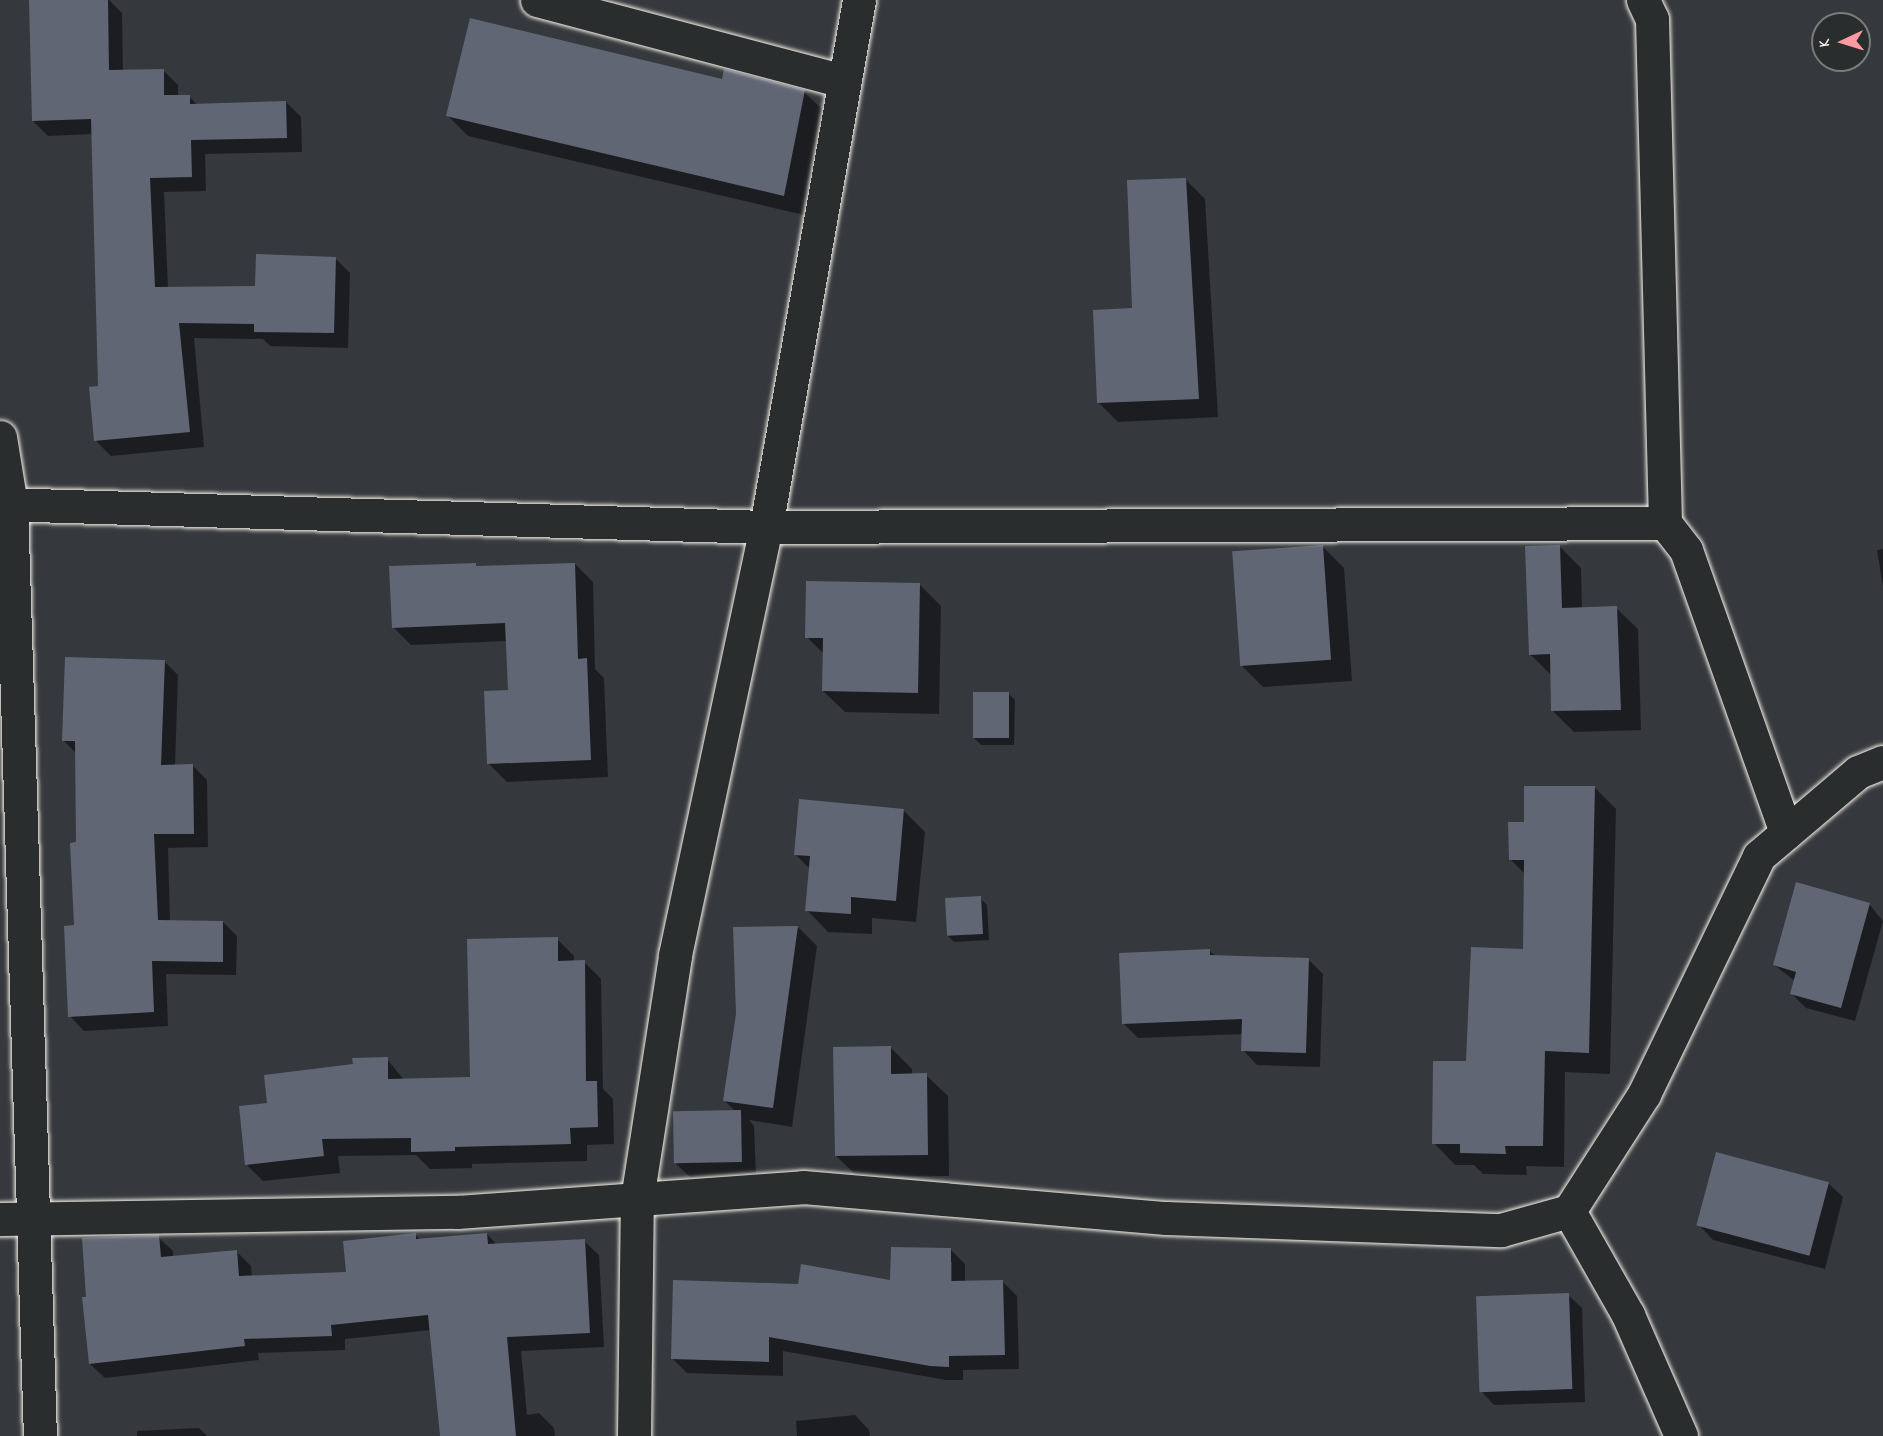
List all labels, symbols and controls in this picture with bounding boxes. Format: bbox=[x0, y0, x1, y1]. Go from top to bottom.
north arrow bbox=[1811, 12, 1871, 72]
text: K bbox=[1813, 38, 1837, 48]

